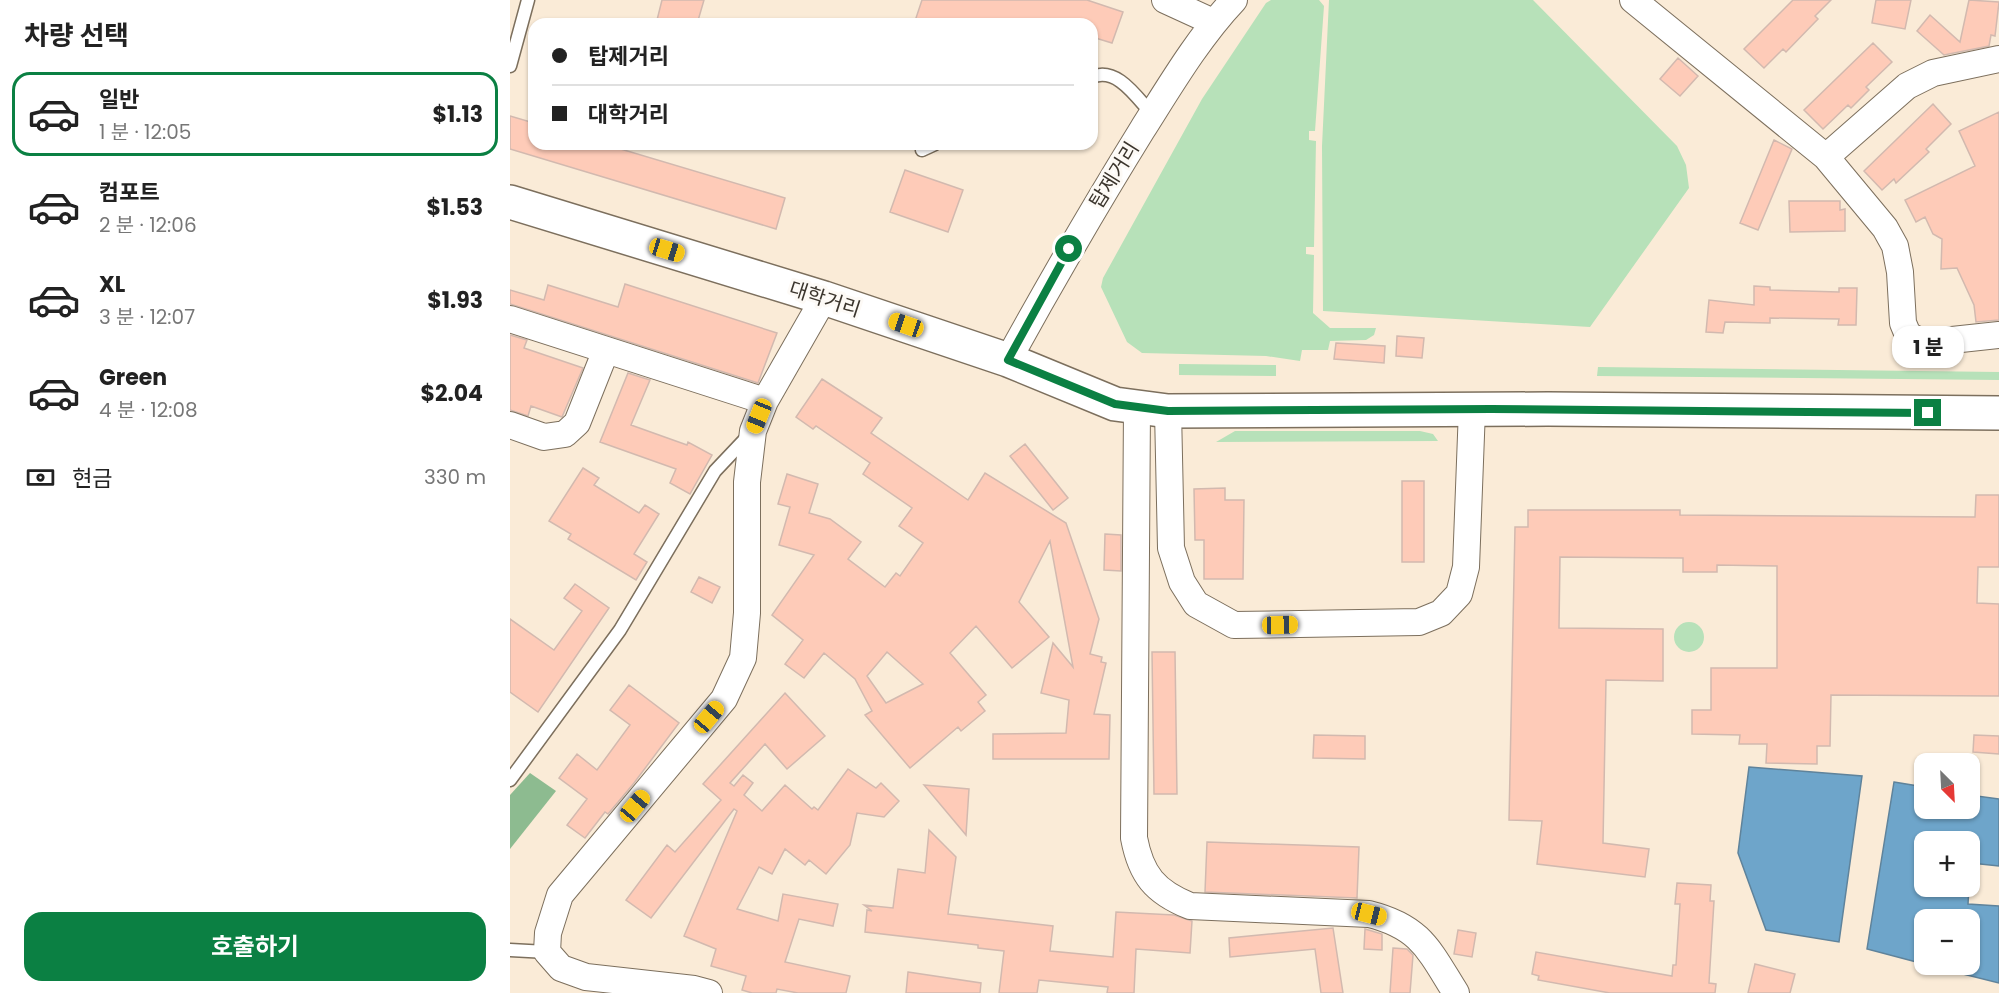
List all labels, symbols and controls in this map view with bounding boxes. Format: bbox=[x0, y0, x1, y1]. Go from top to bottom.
text: 차량 선택 bbox=[24, 17, 129, 54]
text: 탑제거리 bbox=[588, 41, 669, 72]
text: 일반 bbox=[99, 84, 139, 115]
icon: car bbox=[27, 87, 81, 141]
text: $1.13 bbox=[432, 99, 483, 130]
text: 대학거리 bbox=[588, 99, 669, 130]
text: 1 분 · 12:05 bbox=[99, 118, 191, 146]
street label: 탑제거리 bbox=[1083, 136, 1145, 214]
text: 컴포트 bbox=[99, 177, 160, 208]
icon: car bbox=[27, 180, 81, 234]
text: $1.53 bbox=[426, 192, 483, 223]
text: 2 분 · 12:06 bbox=[99, 211, 197, 239]
route start bbox=[1055, 235, 1082, 262]
car bbox=[647, 236, 687, 264]
text: XL bbox=[99, 269, 125, 300]
icon: car bbox=[27, 273, 81, 327]
street label: 대학거리 bbox=[786, 274, 864, 324]
text: $1.93 bbox=[427, 285, 483, 316]
text: 3 분 · 12:07 bbox=[99, 303, 195, 331]
car bbox=[886, 311, 926, 339]
callout: 1 분 bbox=[1892, 326, 1964, 368]
text: 1 분 bbox=[1913, 333, 1943, 361]
text: Green bbox=[99, 362, 167, 393]
icon: car bbox=[27, 366, 81, 420]
text: $2.04 bbox=[421, 378, 483, 409]
text: 4 분 · 12:08 bbox=[99, 396, 198, 424]
car bbox=[744, 396, 774, 436]
route end bbox=[1914, 399, 1941, 426]
icon: cash bbox=[24, 461, 57, 494]
text: 현금 bbox=[72, 463, 112, 494]
text: 330 m bbox=[424, 463, 486, 491]
car bbox=[1262, 616, 1298, 634]
car bbox=[691, 697, 727, 737]
north arrow bbox=[1914, 753, 1980, 819]
map controls bbox=[1914, 753, 1980, 975]
car bbox=[617, 786, 653, 826]
button: + bbox=[1914, 831, 1980, 897]
car bbox=[1349, 901, 1389, 927]
button: − bbox=[1914, 909, 1980, 975]
button: 호출하기 bbox=[24, 912, 486, 981]

